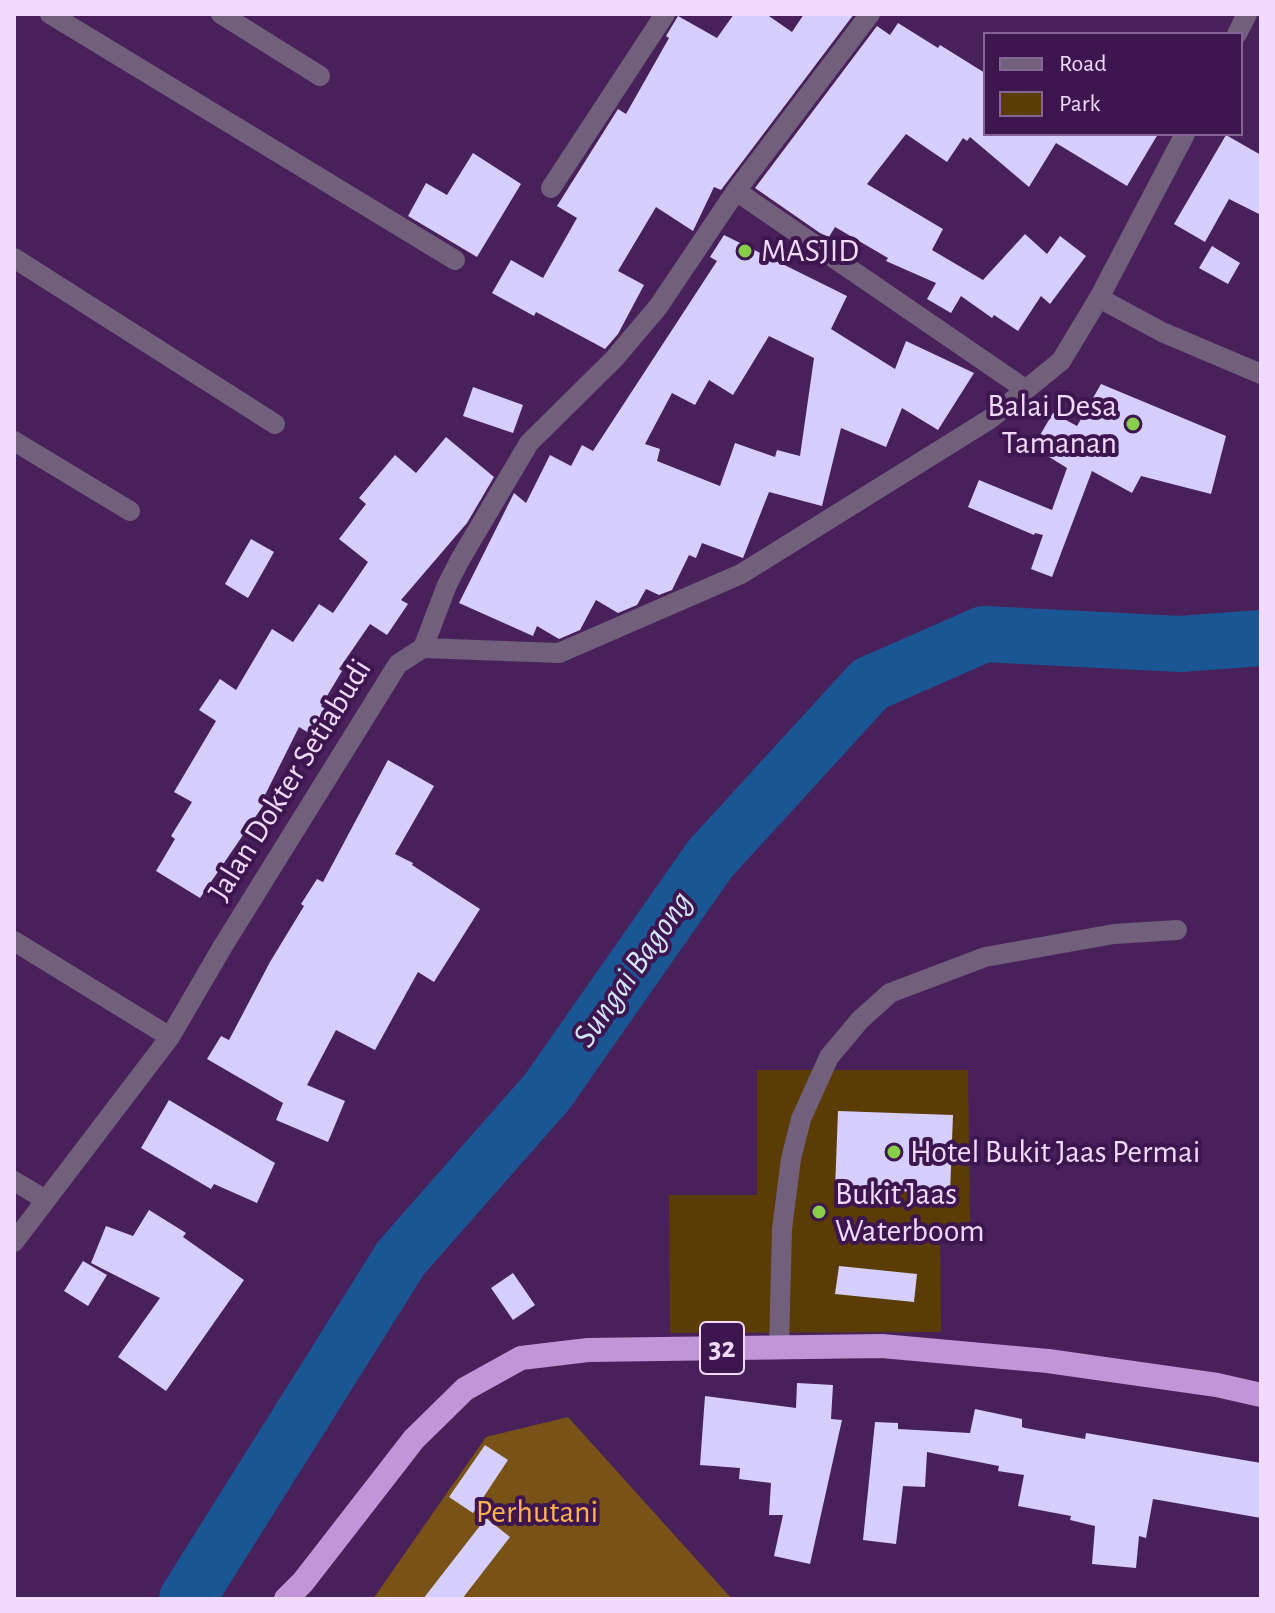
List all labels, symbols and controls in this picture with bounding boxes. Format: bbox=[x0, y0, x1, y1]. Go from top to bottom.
legend bbox=[983, 32, 1243, 136]
text: Road bbox=[1059, 52, 1107, 76]
text: Park bbox=[1059, 92, 1100, 116]
place label: MASJID bbox=[761, 232, 859, 270]
marker: MASJID bbox=[736, 242, 754, 260]
place label: Balai Desa Tamanan bbox=[987, 387, 1117, 462]
marker: Balai Desa Tamanan bbox=[1124, 415, 1142, 433]
street label: Jalan Dokter Setiabudi bbox=[200, 652, 380, 908]
water label: Sungai Bagong bbox=[564, 883, 702, 1055]
place label: Hotel Bukit Jaas Permai bbox=[910, 1133, 1200, 1171]
marker: Hotel Bukit Jaas Permai bbox=[885, 1143, 903, 1161]
place label: Bukit Jaas Waterboom bbox=[835, 1175, 985, 1250]
marker: Bukit Jaas Waterboom bbox=[810, 1203, 828, 1221]
road number: 32 bbox=[700, 1322, 744, 1374]
park label: Perhutani bbox=[476, 1493, 598, 1531]

